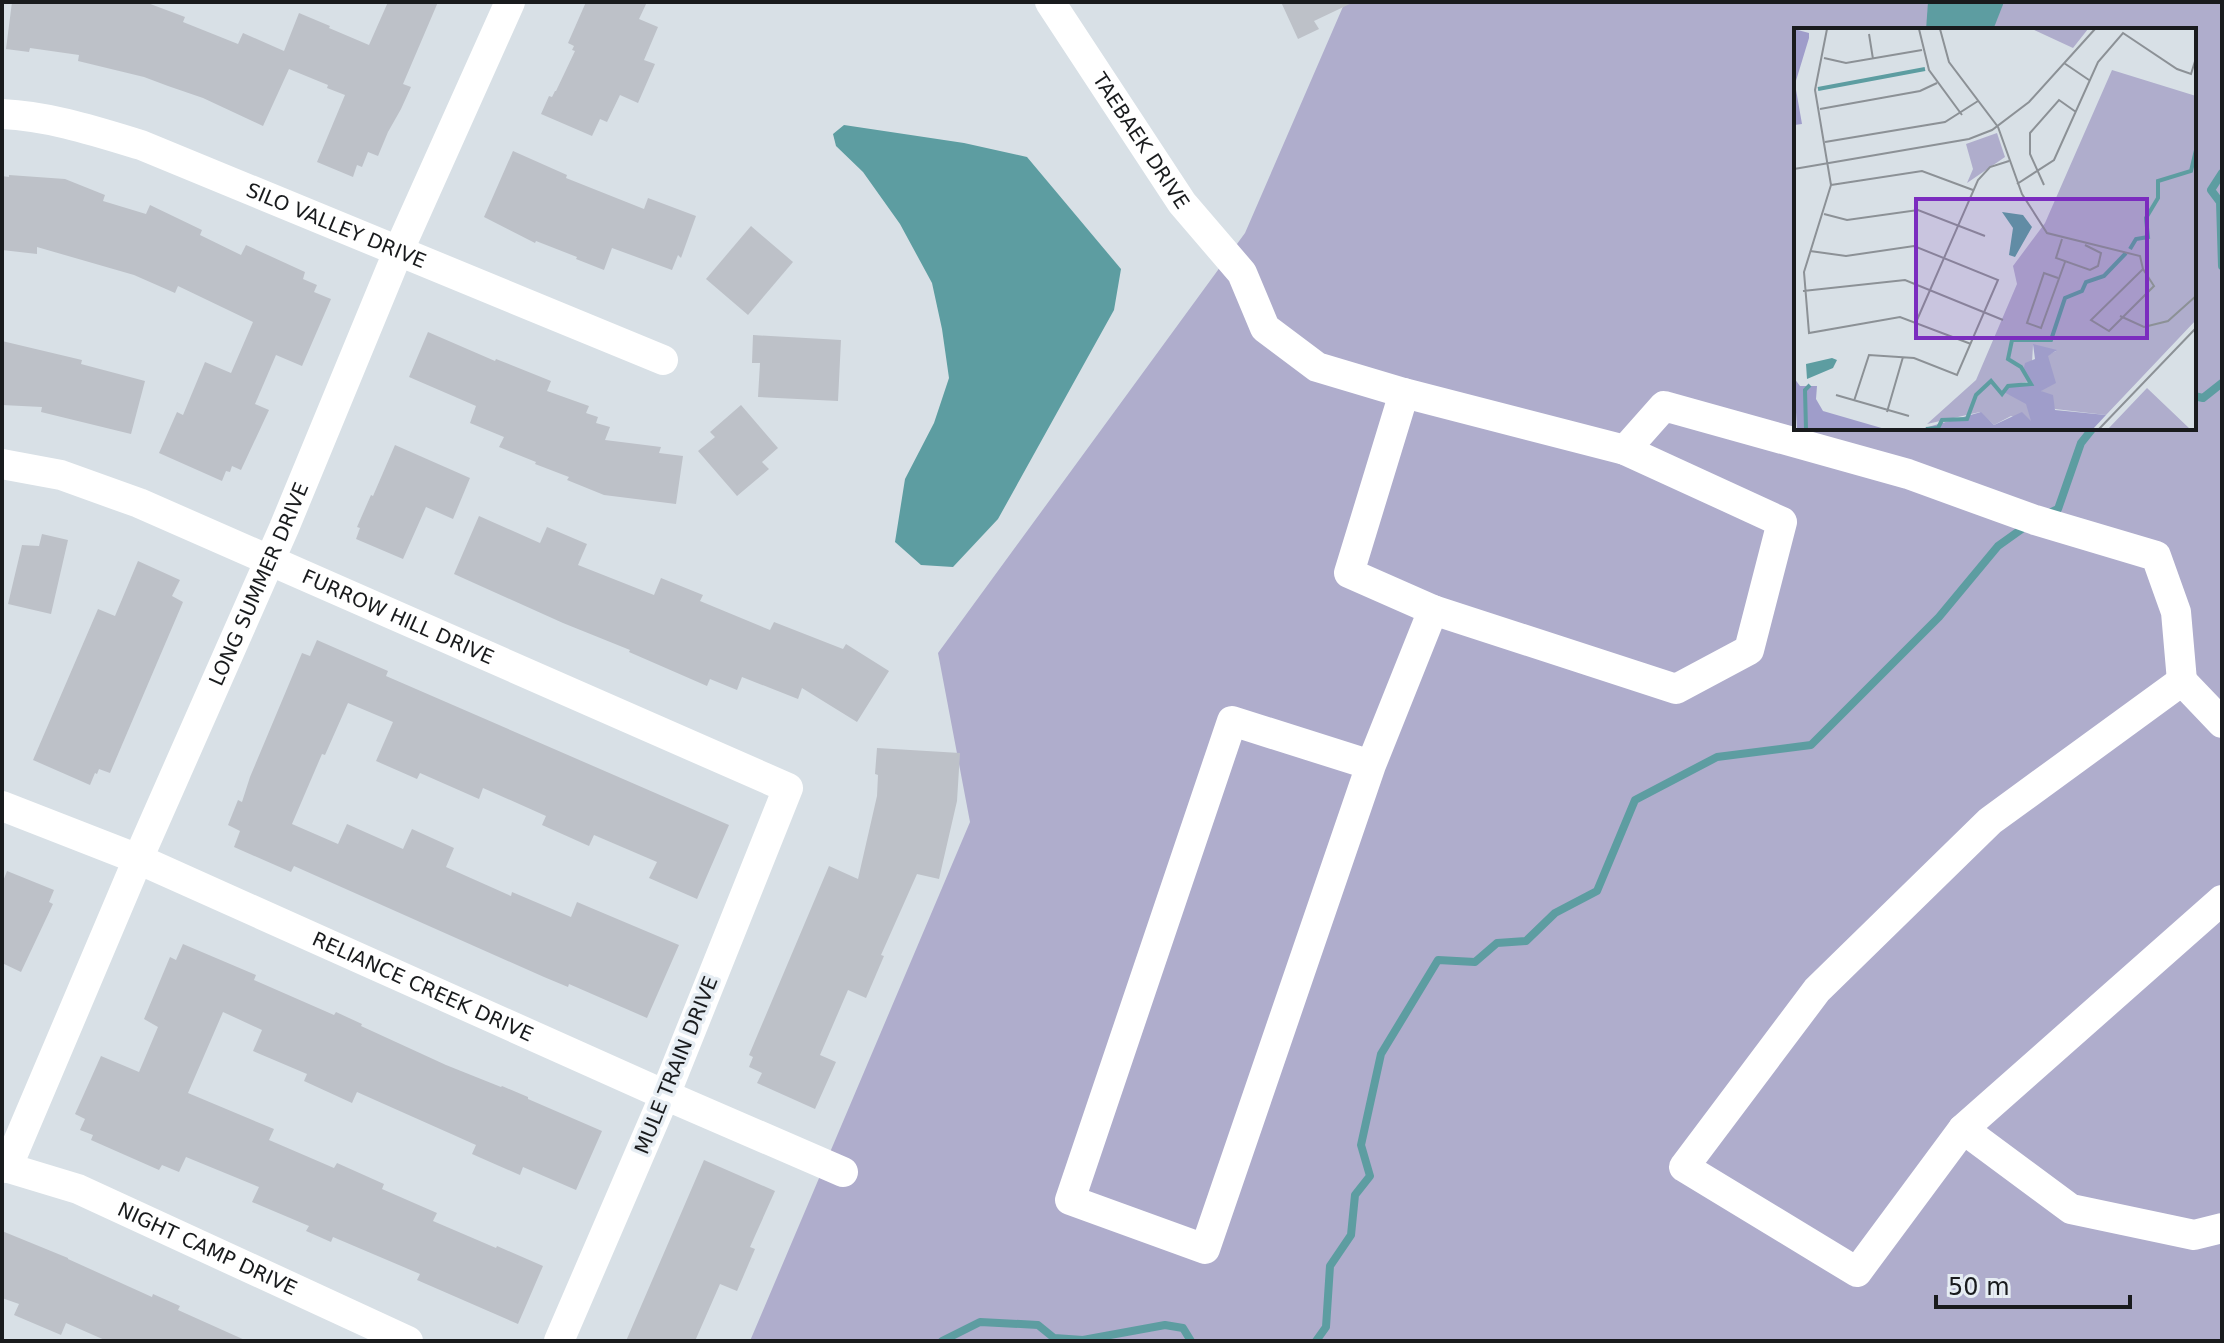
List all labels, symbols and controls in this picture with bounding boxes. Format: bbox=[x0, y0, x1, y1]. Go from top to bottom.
inset map bbox=[1794, 28, 2196, 430]
street label: TAEBAEK DRIVE bbox=[1087, 67, 1195, 213]
street label: SILO VALLEY DRIVE bbox=[243, 178, 430, 273]
street label: LONG SUMMER DRIVE bbox=[204, 479, 314, 689]
street label: FURROW HILL DRIVE bbox=[299, 564, 498, 669]
street label: RELIANCE CREEK DRIVE bbox=[309, 927, 537, 1046]
street label: MULE TRAIN DRIVE bbox=[629, 973, 723, 1157]
street label: NIGHT CAMP DRIVE bbox=[114, 1197, 301, 1300]
scale bar bbox=[1936, 1259, 2130, 1309]
text: 50 m bbox=[1948, 1273, 2010, 1301]

